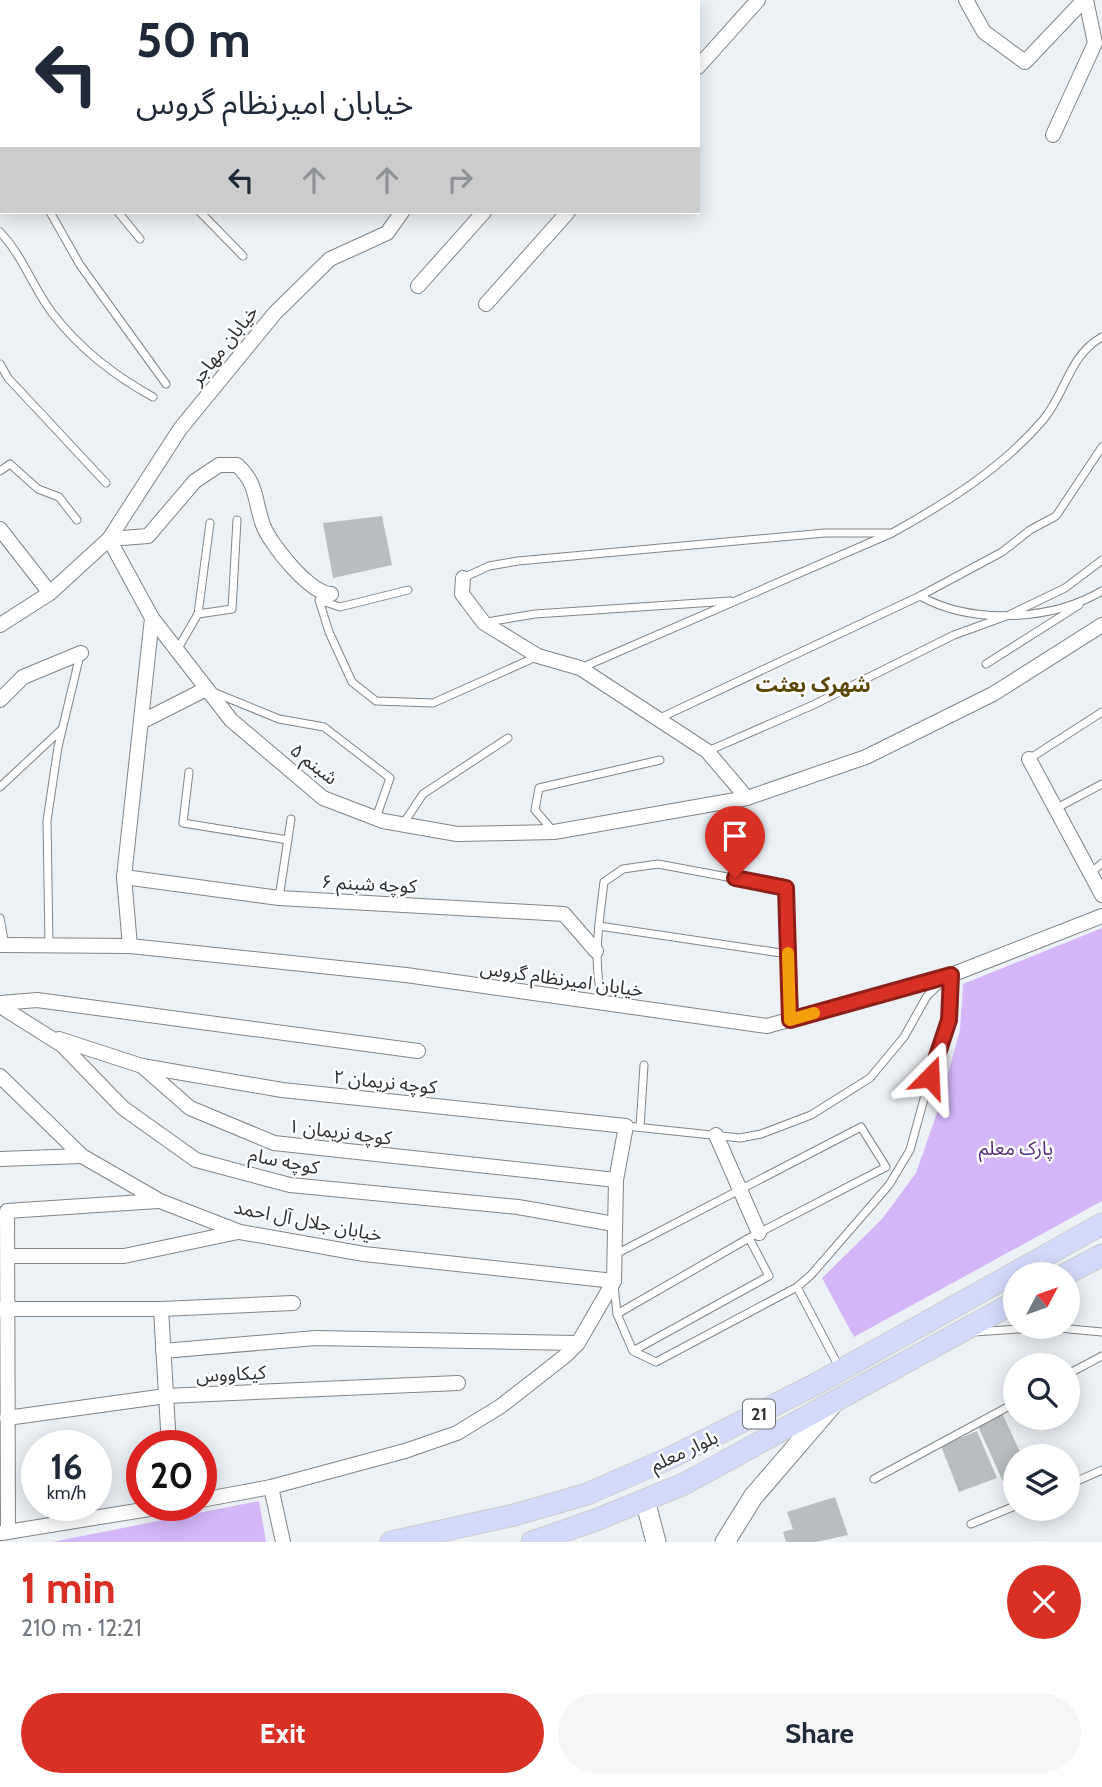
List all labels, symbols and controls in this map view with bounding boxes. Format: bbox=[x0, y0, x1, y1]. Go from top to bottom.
text: 50 m bbox=[136, 10, 251, 69]
icon: left bbox=[21, 28, 112, 119]
text: خیابان امیرنظام گروس bbox=[136, 83, 413, 122]
icon: left bbox=[222, 161, 260, 199]
icon: ahead bbox=[295, 161, 333, 199]
icon: ahead bbox=[368, 161, 406, 199]
icon: right bbox=[441, 161, 479, 199]
street label: خیابان مهاجر bbox=[184, 301, 263, 390]
district label: شهرک بعثت bbox=[755, 672, 871, 697]
street label: شبنم ۵ bbox=[284, 738, 342, 792]
pin bbox=[705, 806, 765, 878]
icon: arrive bbox=[716, 817, 754, 855]
street label: کوچه شبنم ۶ bbox=[321, 870, 418, 901]
street label: خیابان امیرنظام گروس bbox=[478, 956, 645, 1005]
position arrow bbox=[893, 1040, 967, 1114]
street label: کوچه نریمان ۲ bbox=[332, 1065, 439, 1100]
street label: کوچه نریمان ۱ bbox=[287, 1114, 394, 1151]
park label: پارک معلم bbox=[979, 1137, 1053, 1163]
street label: کوچه سام bbox=[246, 1143, 322, 1182]
street label: خیابان جلال آل احمد bbox=[232, 1195, 384, 1247]
north arrow bbox=[1003, 1262, 1080, 1339]
map controls bbox=[1003, 1262, 1080, 1521]
button: search bbox=[1003, 1353, 1080, 1430]
street label: کیکاووس bbox=[195, 1361, 268, 1387]
road number: 21 bbox=[743, 1400, 775, 1428]
street label: بلوار معلم bbox=[647, 1425, 723, 1479]
speed limit sign: 20 bbox=[126, 1430, 217, 1521]
button: layers bbox=[1003, 1444, 1080, 1521]
text: 16 bbox=[50, 1445, 83, 1488]
text: km/h bbox=[47, 1482, 86, 1504]
text: 1 min bbox=[21, 1562, 116, 1614]
button: close bbox=[1007, 1565, 1081, 1639]
text: 210 m · 12:21 bbox=[21, 1614, 142, 1642]
button: Exit bbox=[21, 1693, 544, 1773]
button: Share bbox=[558, 1693, 1081, 1773]

